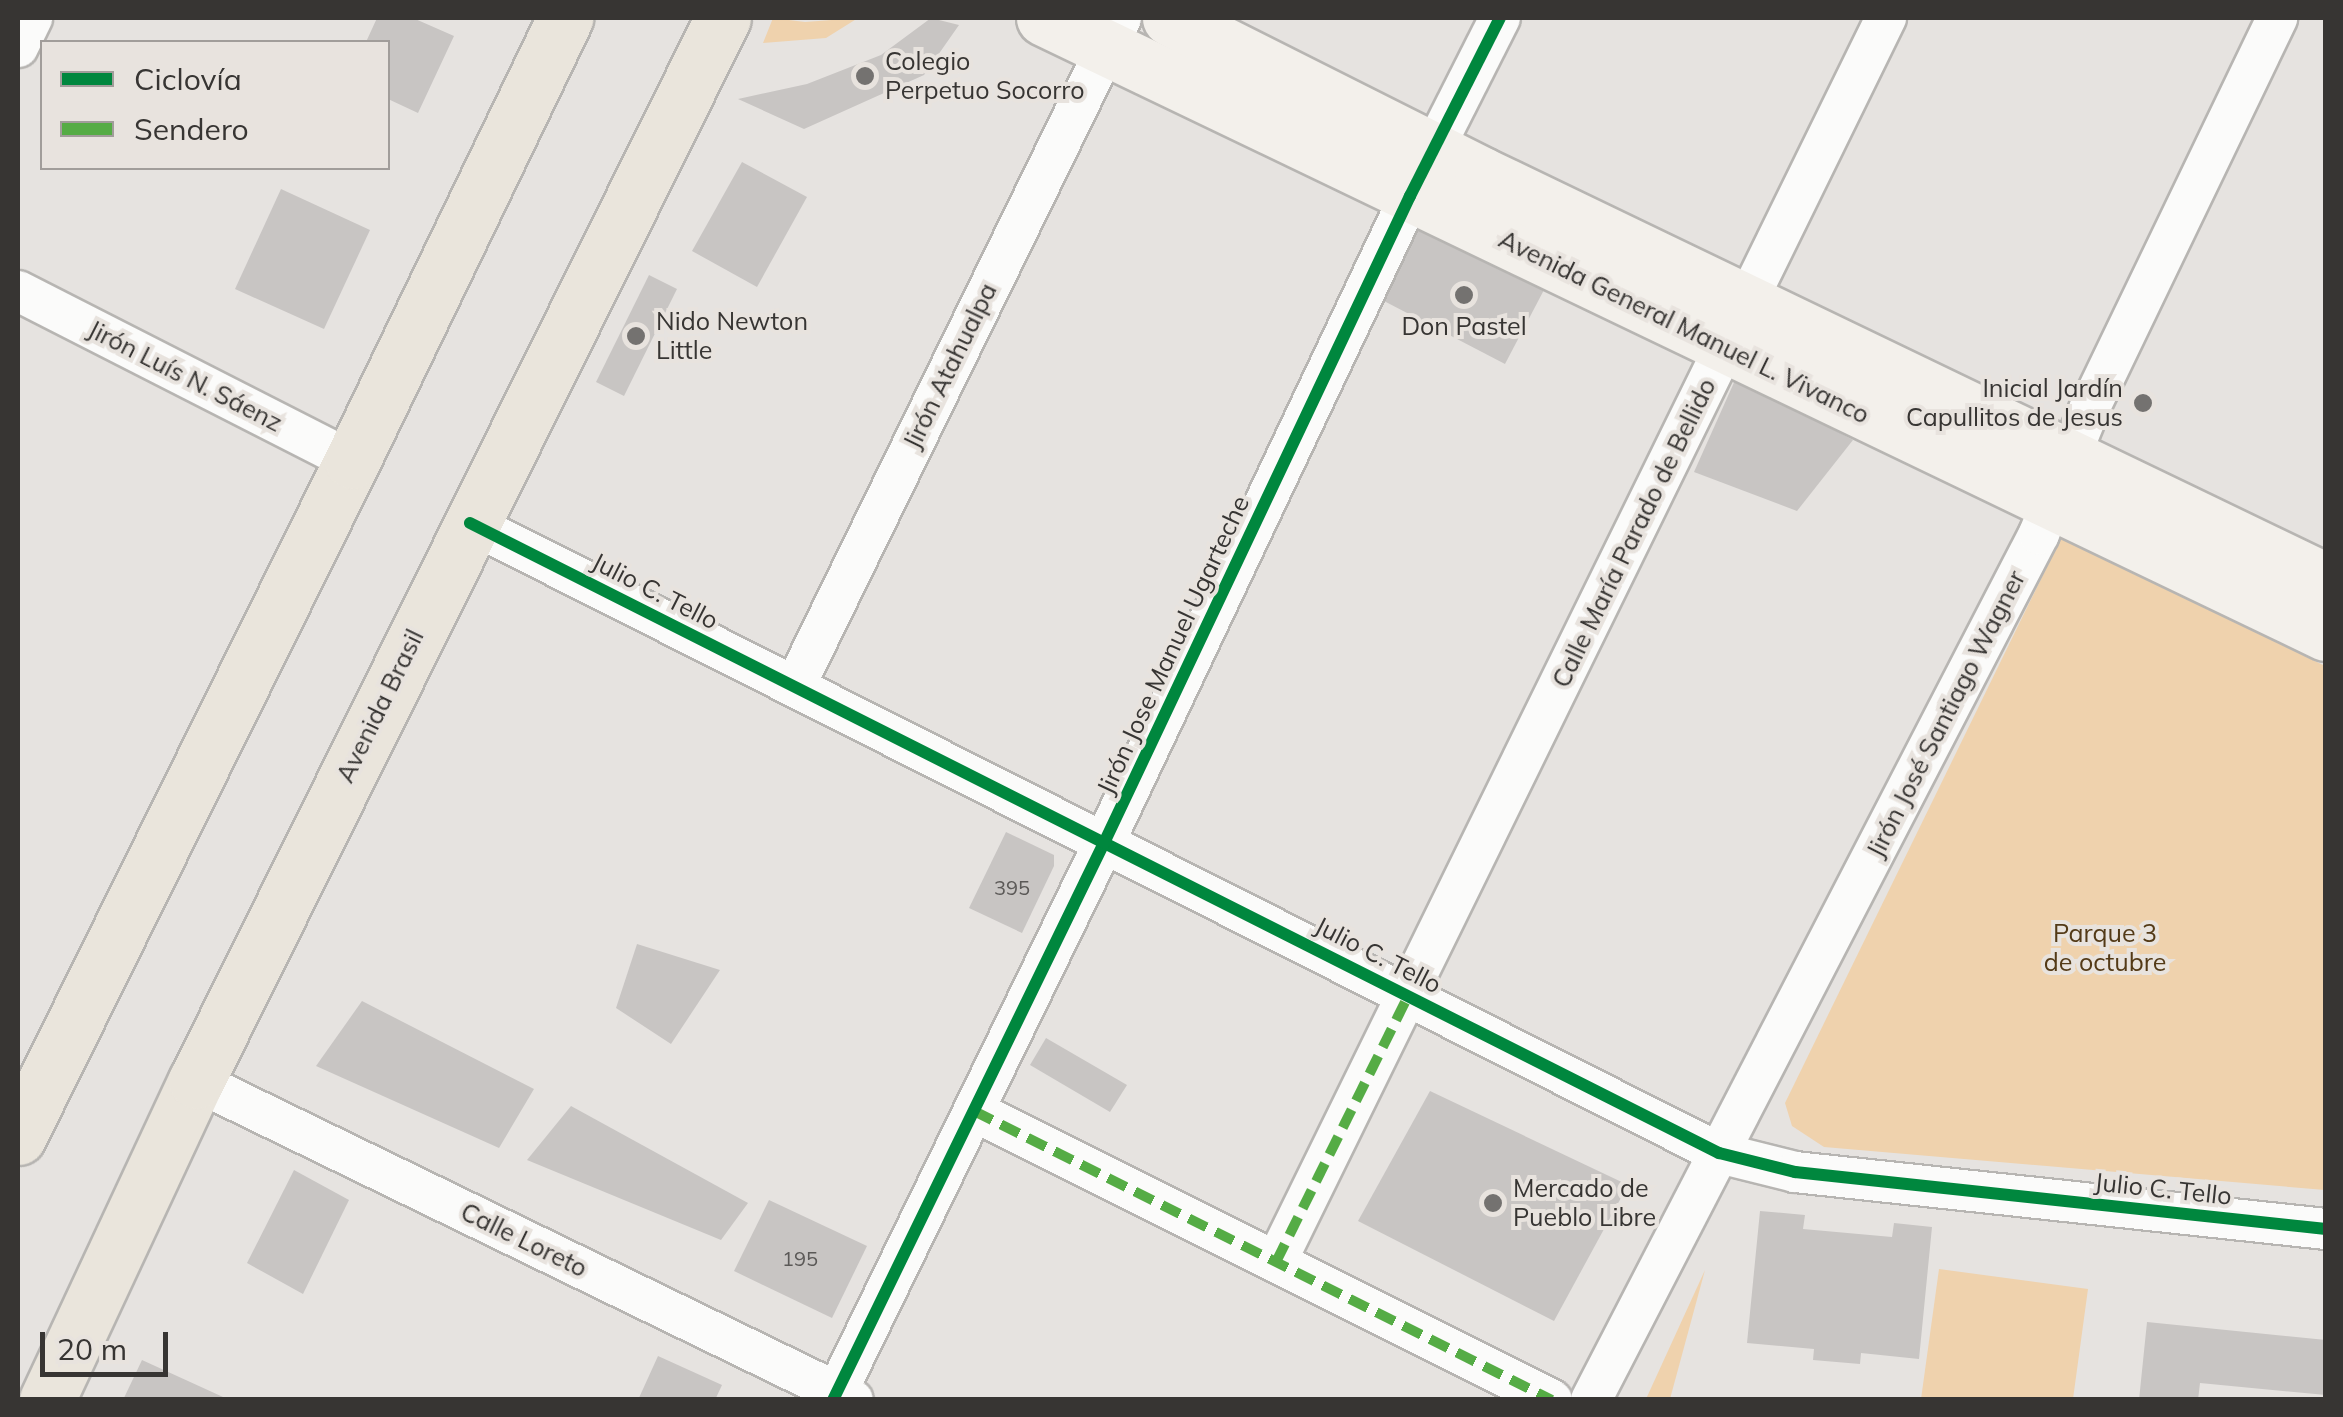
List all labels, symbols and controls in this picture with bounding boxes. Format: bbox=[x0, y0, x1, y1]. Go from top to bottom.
legend bbox=[40, 40, 390, 170]
place label: Colegio Perpetuo Socorro bbox=[885, 47, 1084, 106]
text: Ciclovía bbox=[134, 60, 242, 98]
marker: Colegio Perpetuo Socorro bbox=[854, 65, 876, 87]
text: Sendero bbox=[134, 110, 249, 148]
street label: Avenida General Manuel L. Vivanco bbox=[1494, 224, 1874, 430]
street label: Jirón Atahualpa bbox=[897, 278, 1003, 454]
marker: Don Pastel bbox=[1453, 284, 1475, 306]
place label: Nido Newton Little bbox=[656, 307, 808, 366]
place label: Don Pastel bbox=[1401, 311, 1527, 341]
street label: Jirón Luís N. Sáenz bbox=[83, 314, 287, 438]
marker: Nido Newton Little bbox=[625, 325, 647, 347]
street label: Calle María Parado de Bellido bbox=[1546, 374, 1722, 692]
place label: Inicial Jardín Capullitos de Jesus bbox=[1906, 374, 2123, 433]
marker: Inicial Jardín Capullitos de Jesus bbox=[2132, 392, 2154, 414]
street label: Jirón Jose Manuel Ugarteche bbox=[1091, 491, 1255, 799]
street label: Julio C. Tello bbox=[587, 546, 723, 636]
street label: Jirón José Santiago Wagner bbox=[1860, 565, 2032, 863]
street label: Avenida Brasil bbox=[330, 624, 430, 788]
house number: 395 bbox=[994, 875, 1030, 899]
street label: Julio C. Tello bbox=[1310, 910, 1446, 1000]
park label: Parque 3 de octubre bbox=[2044, 919, 2166, 978]
street label: Julio C. Tello bbox=[2093, 1167, 2233, 1211]
place label: Mercado de Pueblo Libre bbox=[1513, 1174, 1656, 1233]
marker: Mercado de Pueblo Libre bbox=[1482, 1192, 1504, 1214]
street label: Calle Loreto bbox=[456, 1197, 592, 1283]
house number: 195 bbox=[782, 1246, 818, 1270]
scale bar bbox=[45, 1312, 172, 1374]
text: 20 m bbox=[57, 1330, 127, 1368]

